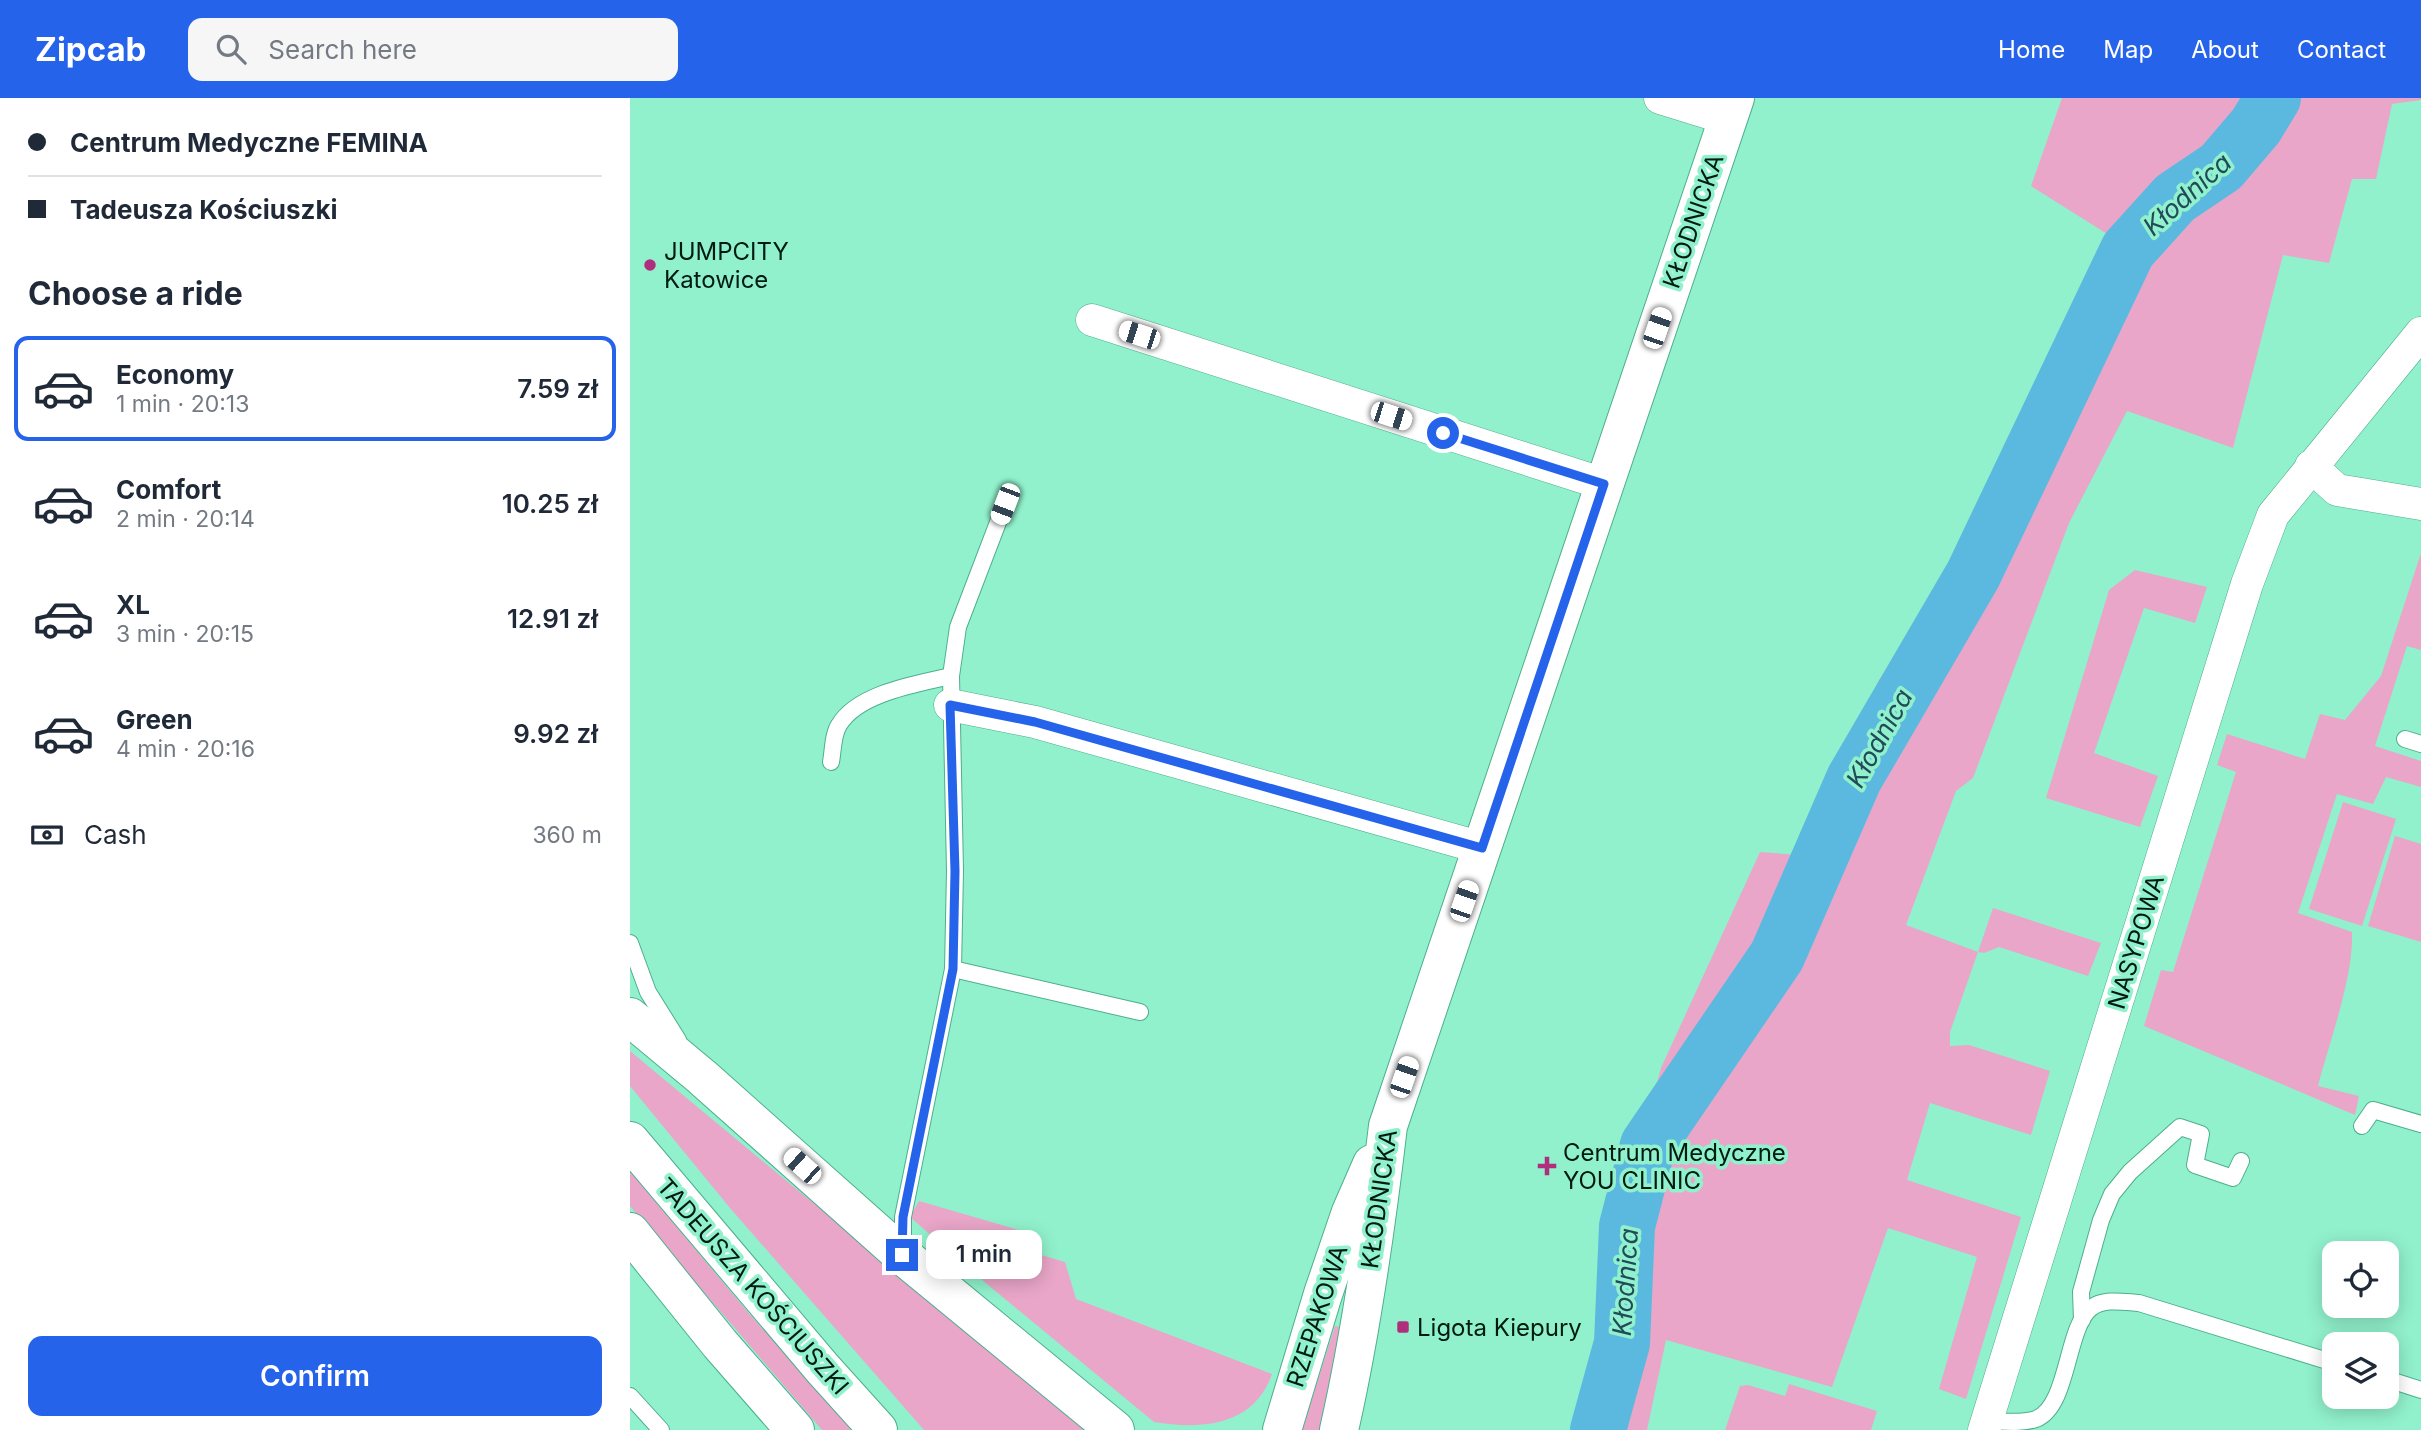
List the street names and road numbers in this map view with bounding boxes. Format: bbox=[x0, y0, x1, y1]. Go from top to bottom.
street label: KŁODNICKA bbox=[1656, 150, 1730, 292]
street label: NASYPOWA bbox=[2102, 871, 2170, 1013]
street label: KŁODNICKA bbox=[1355, 1128, 1403, 1270]
street label: TADEUSZA KOŚCIUSZKI bbox=[651, 1172, 855, 1400]
street label: RZEPAKOWA bbox=[1280, 1241, 1354, 1391]

